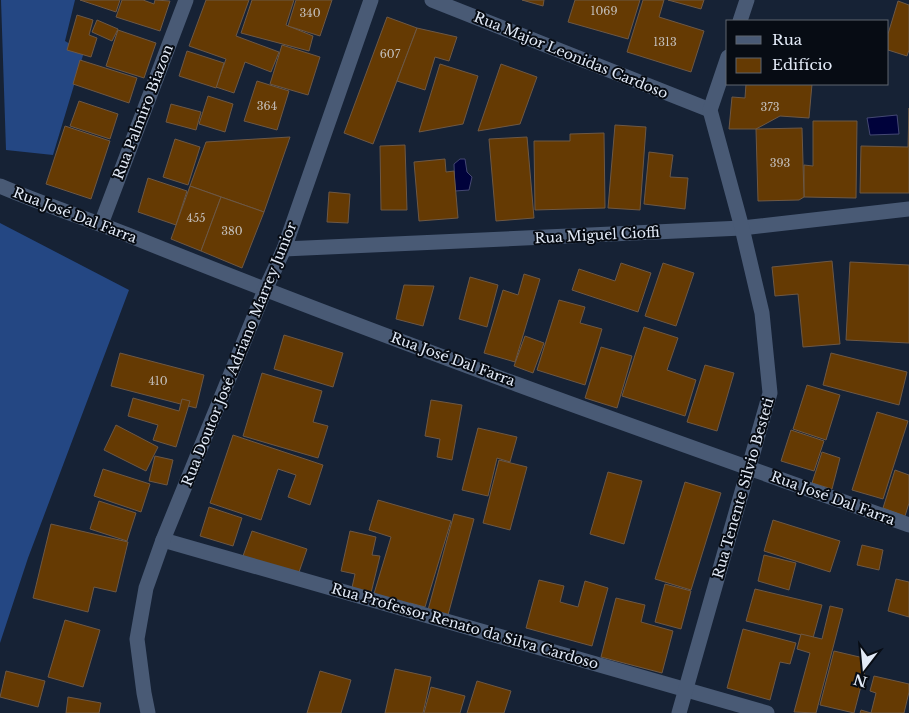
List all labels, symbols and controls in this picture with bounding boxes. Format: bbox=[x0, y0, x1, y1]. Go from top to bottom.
house number: 1069 bbox=[591, 4, 617, 18]
house number: 340 bbox=[299, 6, 321, 20]
street label: Rua Major Leonidas Cardoso bbox=[471, 8, 671, 102]
legend bbox=[726, 20, 889, 85]
text: Rua bbox=[772, 30, 803, 49]
house number: 1313 bbox=[653, 35, 677, 49]
street label: Rua Palmiro Biazon bbox=[109, 42, 177, 182]
house number: 607 bbox=[380, 47, 401, 61]
text: Edifício bbox=[772, 55, 833, 74]
house number: 364 bbox=[257, 99, 277, 113]
house number: 373 bbox=[760, 100, 780, 114]
house number: 393 bbox=[770, 156, 791, 170]
street label: Rua José Dal Farra bbox=[11, 183, 140, 247]
house number: 455 bbox=[187, 211, 205, 225]
street label: Rua Doutor José Adriano Marrey Junior bbox=[178, 219, 301, 489]
street label: Rua Miguel Cioffi bbox=[534, 223, 660, 247]
house number: 380 bbox=[221, 224, 243, 238]
street label: Rua José Dal Farra bbox=[388, 328, 518, 390]
house number: 410 bbox=[148, 374, 168, 388]
street label: Rua Tenente Silvio Besteti bbox=[709, 395, 778, 580]
street label: Rua José Dal Farra bbox=[768, 467, 898, 529]
street label: Rua Professor Renato da Silva Cardoso bbox=[329, 579, 601, 673]
north arrow bbox=[839, 643, 889, 693]
text: N bbox=[852, 670, 869, 691]

